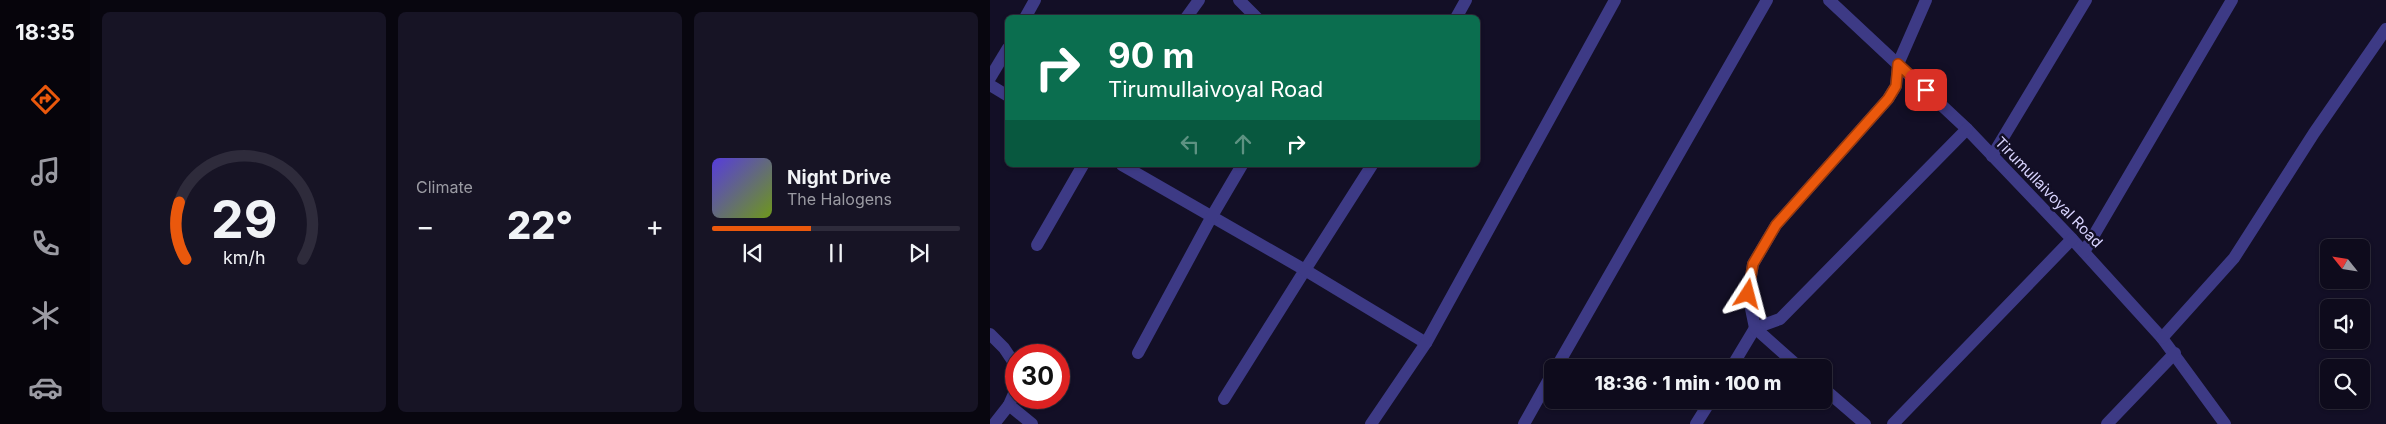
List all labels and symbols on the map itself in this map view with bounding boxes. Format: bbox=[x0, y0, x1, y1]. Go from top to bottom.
pin bbox=[1905, 69, 1947, 111]
street label: Tirumullaivoyal Road bbox=[1991, 133, 2107, 251]
north arrow bbox=[2320, 239, 2370, 289]
position arrow bbox=[1721, 267, 1773, 319]
speed limit sign: 30 bbox=[1005, 344, 1070, 409]

